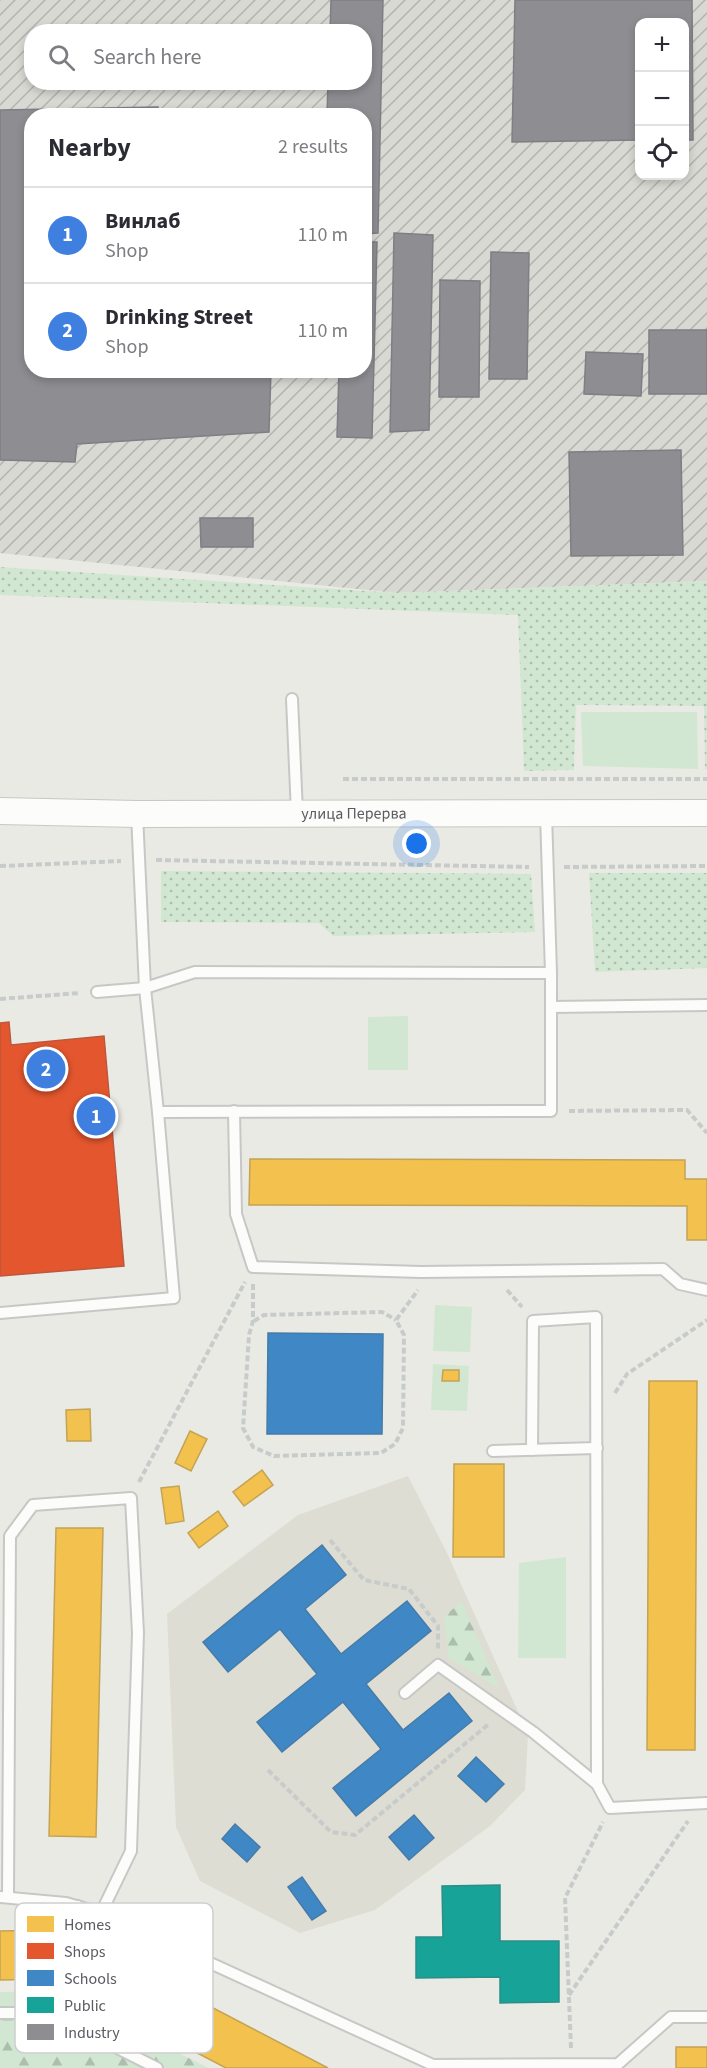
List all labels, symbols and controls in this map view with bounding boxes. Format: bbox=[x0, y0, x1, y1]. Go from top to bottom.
map controls bbox=[635, 18, 689, 180]
button: + bbox=[635, 18, 689, 72]
search box bbox=[24, 24, 372, 90]
icon: search bbox=[45, 41, 78, 74]
text: Search here bbox=[93, 41, 201, 73]
button: − bbox=[635, 72, 689, 126]
button: locate bbox=[635, 126, 689, 180]
text: Nearby bbox=[48, 129, 131, 166]
text: 2 results bbox=[278, 133, 348, 161]
text: Винлаб bbox=[105, 205, 180, 237]
text: 1 bbox=[62, 221, 73, 249]
text: 110 m bbox=[298, 221, 348, 249]
text: Shop bbox=[105, 237, 149, 265]
text: Drinking Street bbox=[105, 301, 253, 333]
text: 2 bbox=[62, 317, 73, 345]
text: 110 m bbox=[298, 317, 348, 345]
text: Shop bbox=[105, 333, 149, 361]
street label: улица Перерва bbox=[301, 803, 407, 825]
your location bbox=[402, 829, 431, 858]
pin: 2 bbox=[26, 1046, 66, 1092]
pin: 1 bbox=[76, 1094, 116, 1138]
legend bbox=[15, 1903, 213, 2053]
text: Homes bbox=[64, 1914, 111, 1936]
text: Shops bbox=[64, 1941, 106, 1963]
text: Schools bbox=[64, 1968, 117, 1990]
text: Public bbox=[64, 1995, 106, 2017]
text: Industry bbox=[64, 2022, 120, 2044]

